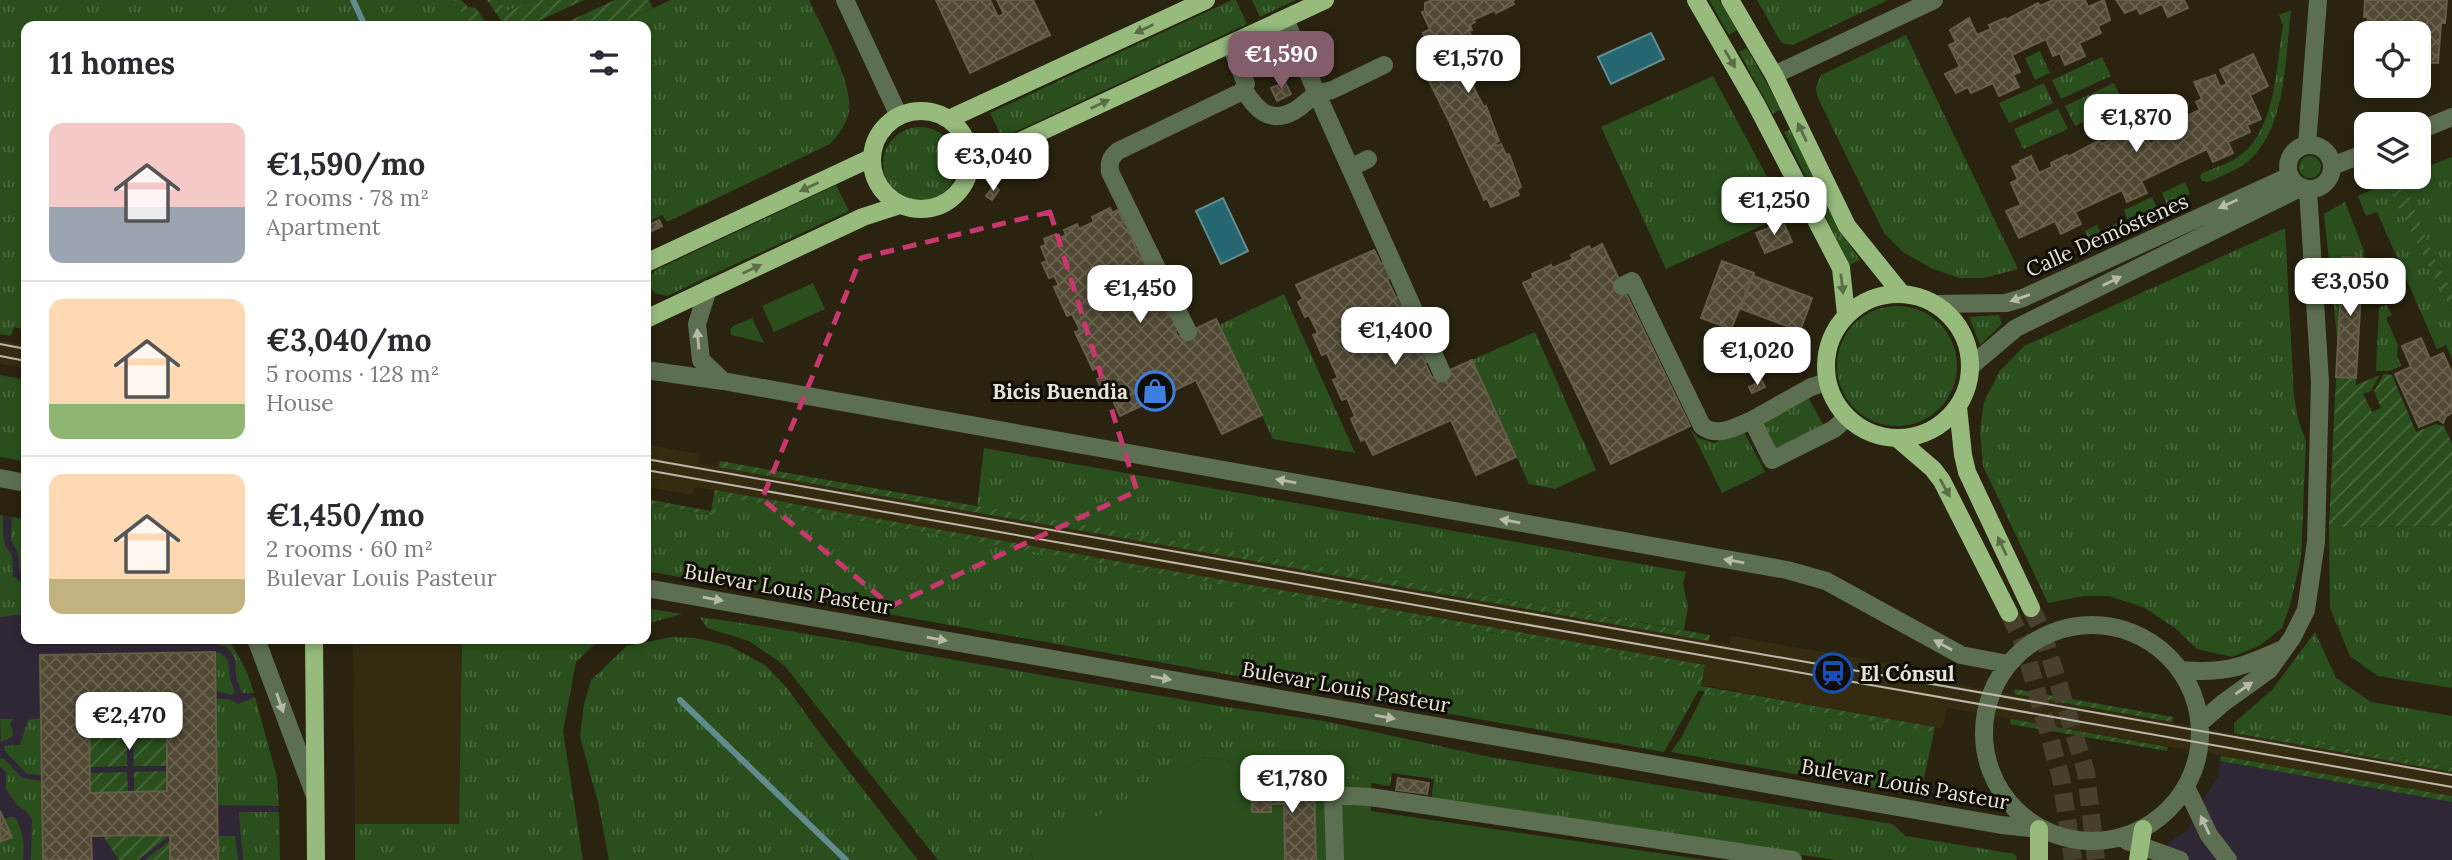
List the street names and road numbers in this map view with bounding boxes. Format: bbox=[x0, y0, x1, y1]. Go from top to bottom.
street label: Calle Demóstenes bbox=[2022, 187, 2192, 283]
street label: Bulevar Louis Pasteur bbox=[682, 557, 894, 621]
street label: Bulevar Louis Pasteur bbox=[1240, 655, 1452, 719]
street label: Bulevar Louis Pasteur bbox=[1799, 752, 2011, 816]

